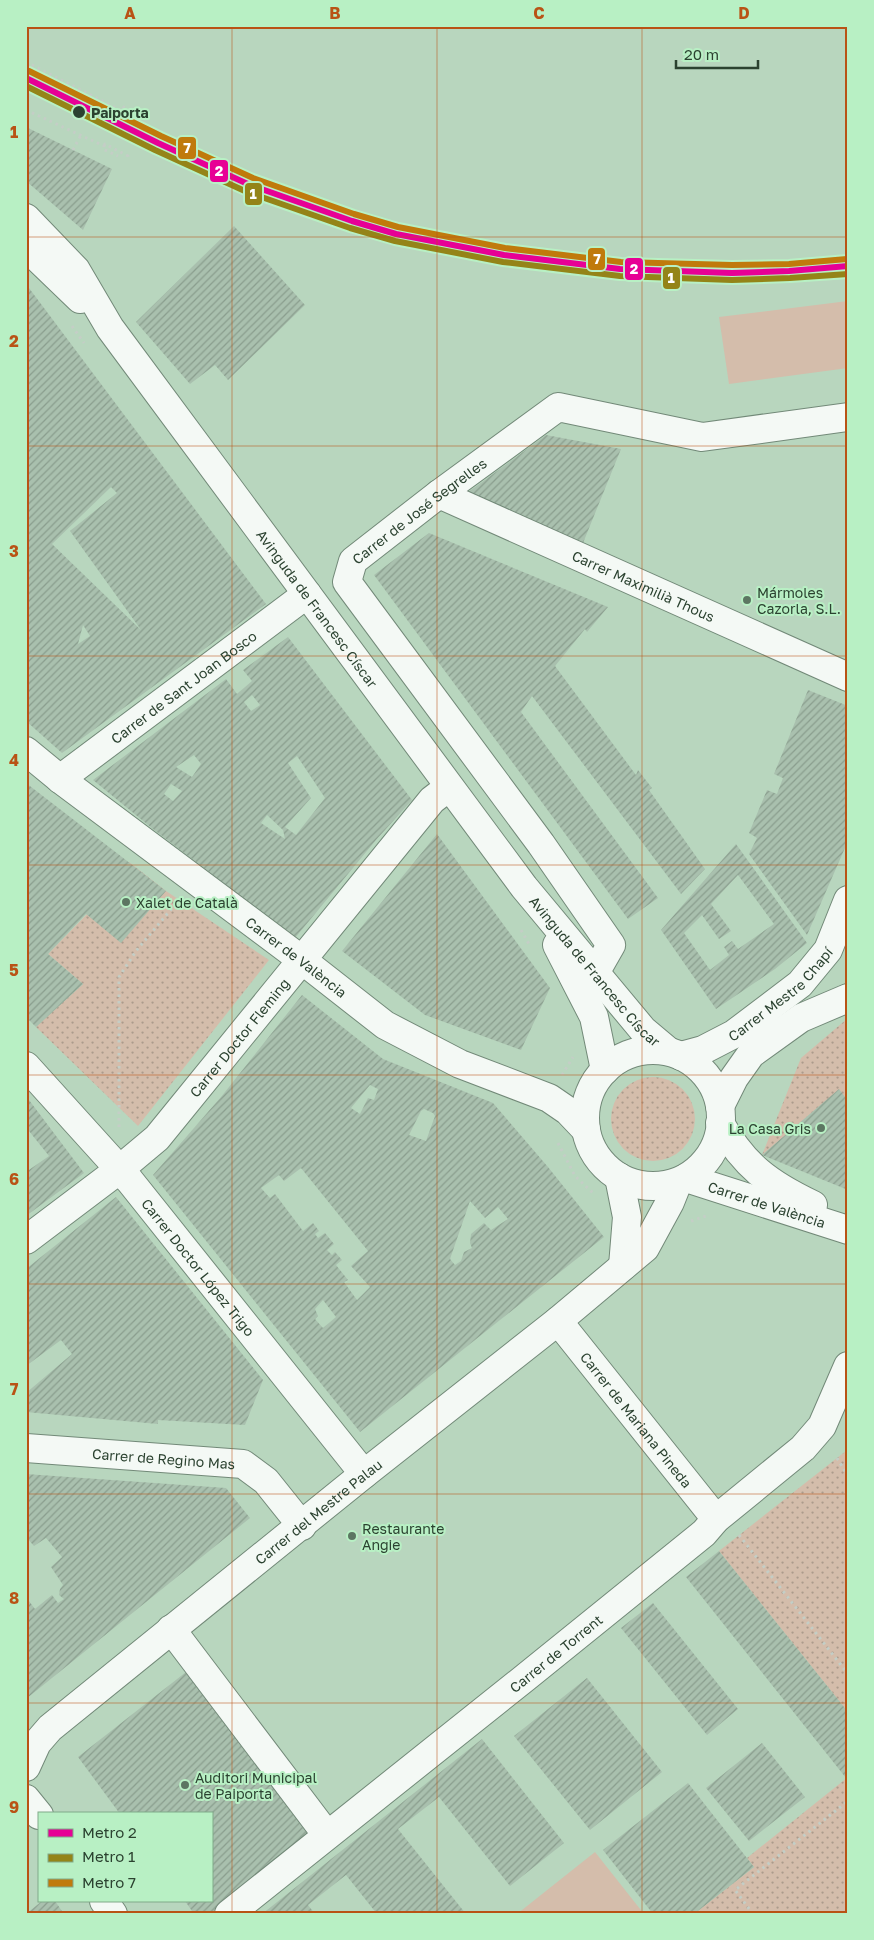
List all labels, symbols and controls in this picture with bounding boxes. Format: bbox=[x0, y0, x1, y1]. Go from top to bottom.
text: A bbox=[124, 3, 136, 23]
text: B bbox=[329, 3, 341, 23]
text: C bbox=[533, 3, 545, 23]
text: D bbox=[738, 3, 750, 23]
scale bar bbox=[676, 38, 759, 70]
text: 20 m bbox=[684, 45, 719, 63]
marker: Paiporta bbox=[71, 104, 87, 120]
place label: Paiporta bbox=[91, 104, 149, 121]
text: 1 bbox=[10, 122, 18, 142]
line badge: 7 bbox=[177, 136, 197, 160]
text: 7 bbox=[183, 139, 191, 156]
line badge: 2 bbox=[209, 159, 229, 183]
text: 2 bbox=[215, 162, 224, 179]
line badge: 1 bbox=[244, 182, 263, 206]
text: 1 bbox=[249, 185, 257, 202]
line badge: 7 bbox=[587, 247, 606, 271]
text: 7 bbox=[593, 250, 601, 267]
line badge: 2 bbox=[624, 257, 644, 281]
text: 2 bbox=[630, 260, 639, 277]
line badge: 1 bbox=[662, 266, 681, 290]
text: 1 bbox=[667, 269, 675, 286]
text: 2 bbox=[9, 331, 19, 351]
street label: Carrer de José Segrelles bbox=[348, 454, 489, 567]
street label: Avinguda de Francesc Císcar bbox=[253, 526, 382, 691]
text: 3 bbox=[9, 541, 19, 561]
street label: Carrer Maximilià Thous bbox=[570, 546, 717, 625]
place label: Mármoles Cazorla, S.L. bbox=[757, 584, 841, 617]
marker: Mármoles Cazorla, S.L. bbox=[741, 594, 753, 606]
street label: Carrer de Sant Joan Bosco bbox=[107, 627, 259, 747]
text: 4 bbox=[9, 750, 19, 770]
street label: Avinguda de Francesc Císcar bbox=[526, 892, 664, 1050]
place label: Xalet de Català bbox=[136, 894, 238, 911]
marker: Xalet de Català bbox=[120, 896, 132, 908]
street label: Carrer de València bbox=[243, 913, 351, 1001]
street label: Carrer Mestre Chapí bbox=[725, 943, 836, 1044]
text: 5 bbox=[9, 960, 19, 980]
street label: Carrer Doctor Fleming bbox=[186, 974, 292, 1100]
place label: La Casa Gris bbox=[729, 1120, 811, 1137]
marker: La Casa Gris bbox=[815, 1122, 827, 1134]
text: 6 bbox=[9, 1169, 19, 1189]
street label: Carrer de València bbox=[706, 1177, 828, 1231]
street label: Carrer Doctor López Trigo bbox=[138, 1195, 259, 1339]
street label: Carrer de Mariana Pineda bbox=[577, 1348, 696, 1491]
text: 7 bbox=[10, 1379, 19, 1399]
street label: Carrer de Regino Mas bbox=[91, 1444, 236, 1472]
street label: Carrer del Mestre Palau bbox=[251, 1455, 385, 1567]
place label: Restaurante Angie bbox=[362, 1520, 444, 1553]
marker: Restaurante Angie bbox=[346, 1530, 358, 1542]
text: 8 bbox=[9, 1588, 19, 1608]
street label: Carrer de Torrent bbox=[506, 1610, 605, 1696]
place label: Auditori Municipal de Paiporta bbox=[195, 1769, 317, 1802]
marker: Auditori Municipal de Paiporta bbox=[179, 1779, 191, 1791]
text: 9 bbox=[9, 1797, 19, 1817]
legend bbox=[38, 1812, 212, 1902]
text: Metro 2 bbox=[82, 1823, 137, 1841]
text: Metro 1 bbox=[82, 1847, 135, 1865]
text: Metro 7 bbox=[82, 1873, 136, 1891]

